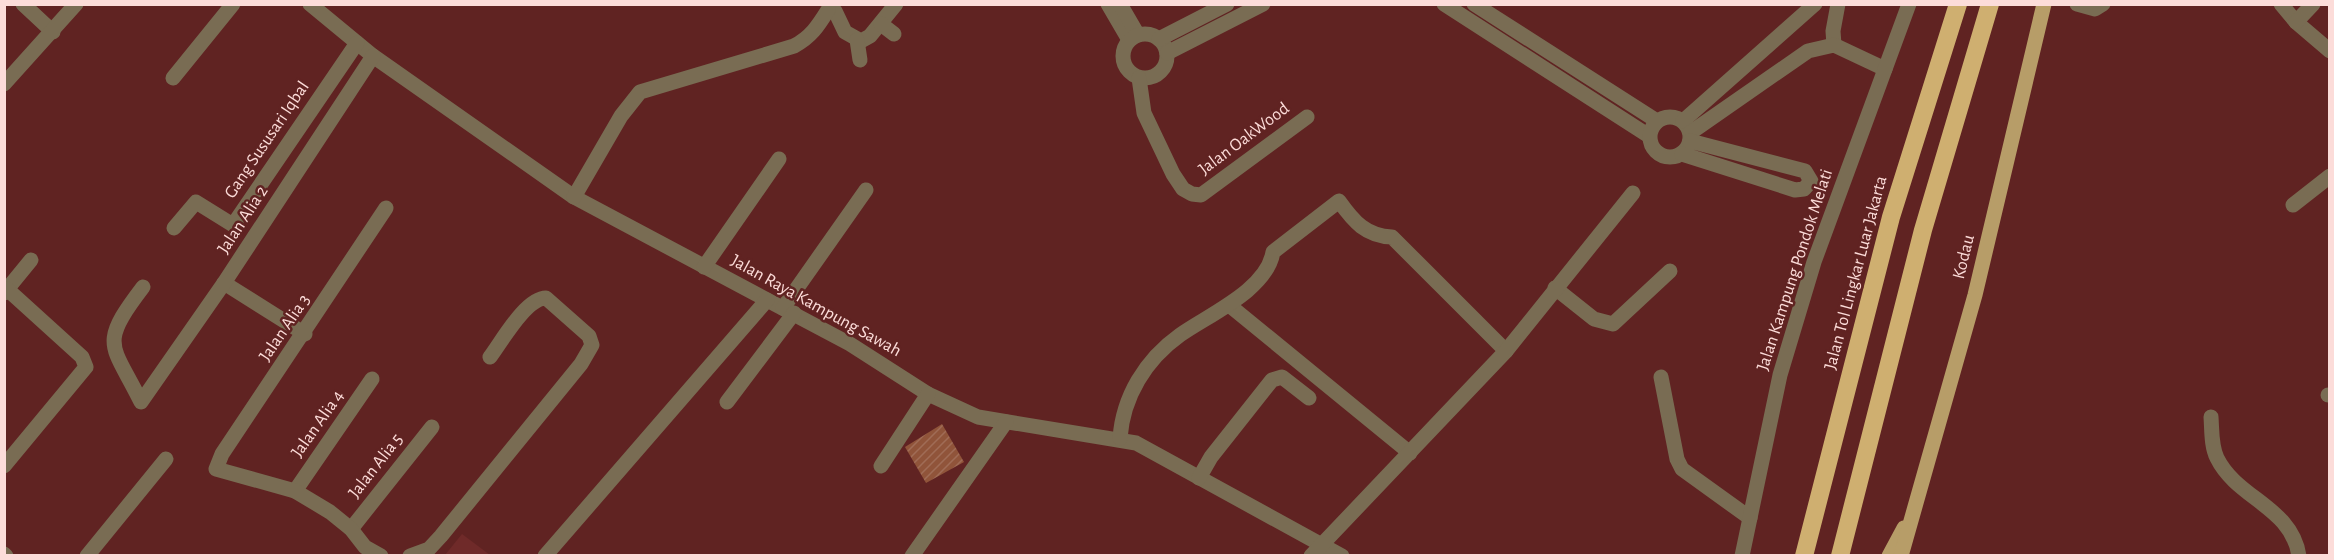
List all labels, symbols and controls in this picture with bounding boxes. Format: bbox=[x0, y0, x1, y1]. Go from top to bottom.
street label: Gang Sususari Iqbal bbox=[221, 78, 313, 202]
street label: Jalan OakWood bbox=[1195, 99, 1293, 179]
street label: Jalan Kampung Pondok Melati bbox=[1754, 167, 1836, 373]
street label: Jalan Tol Lingkar Luar Jakarta bbox=[1821, 174, 1891, 372]
street label: Jalan Alia 2 bbox=[214, 183, 272, 257]
street label: Kodau bbox=[1950, 233, 1978, 281]
street label: Jalan Raya Kampung Sawah bbox=[728, 252, 904, 360]
street label: Jalan Alia 3 bbox=[256, 291, 314, 365]
street label: Jalan Alia 4 bbox=[288, 387, 348, 461]
street label: Jalan Alia 5 bbox=[345, 430, 407, 502]

